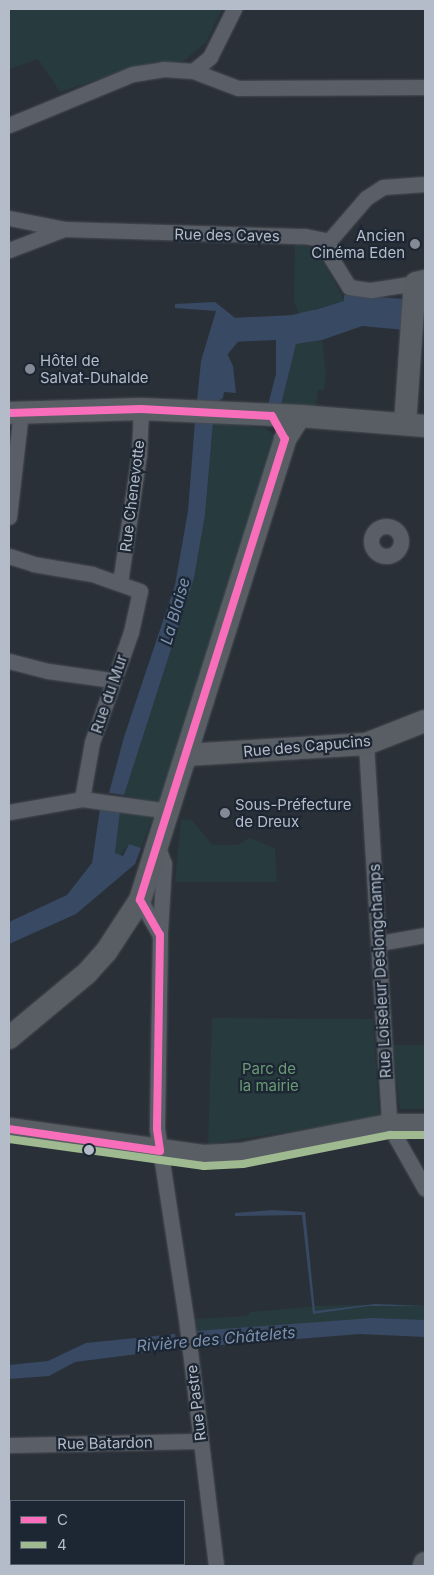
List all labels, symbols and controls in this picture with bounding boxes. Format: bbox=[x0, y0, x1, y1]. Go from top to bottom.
street label: Rue des Caves bbox=[174, 225, 280, 245]
place label: Ancien Cinéma Eden bbox=[311, 226, 405, 261]
marker: Ancien Cinéma Eden bbox=[409, 238, 421, 250]
place label: Hôtel de Salvat-Duhalde bbox=[40, 351, 149, 386]
marker: Hôtel de Salvat-Duhalde bbox=[24, 363, 36, 375]
street label: Rue Chenevotte bbox=[116, 439, 148, 553]
water label: La Blaise bbox=[156, 575, 194, 647]
street label: Rue du Mur bbox=[87, 652, 131, 736]
street label: Rue des Capucins bbox=[242, 731, 372, 761]
place label: Sous-Préfecture de Dreux bbox=[235, 795, 351, 830]
marker: Sous-Préfecture de Dreux bbox=[219, 807, 231, 819]
street label: Rue Loiseleur Deslongchamps bbox=[365, 863, 395, 1079]
park label: Parc de la mairie bbox=[239, 1059, 299, 1094]
unlabelled marker bbox=[84, 1145, 94, 1155]
water label: Rivière des Châtelets bbox=[136, 1322, 296, 1356]
street label: Rue Pastre bbox=[182, 1364, 210, 1442]
street label: Rue Batardon bbox=[57, 1433, 153, 1453]
legend bbox=[10, 1500, 185, 1565]
text: C bbox=[57, 1510, 68, 1529]
text: 4 bbox=[57, 1535, 67, 1554]

